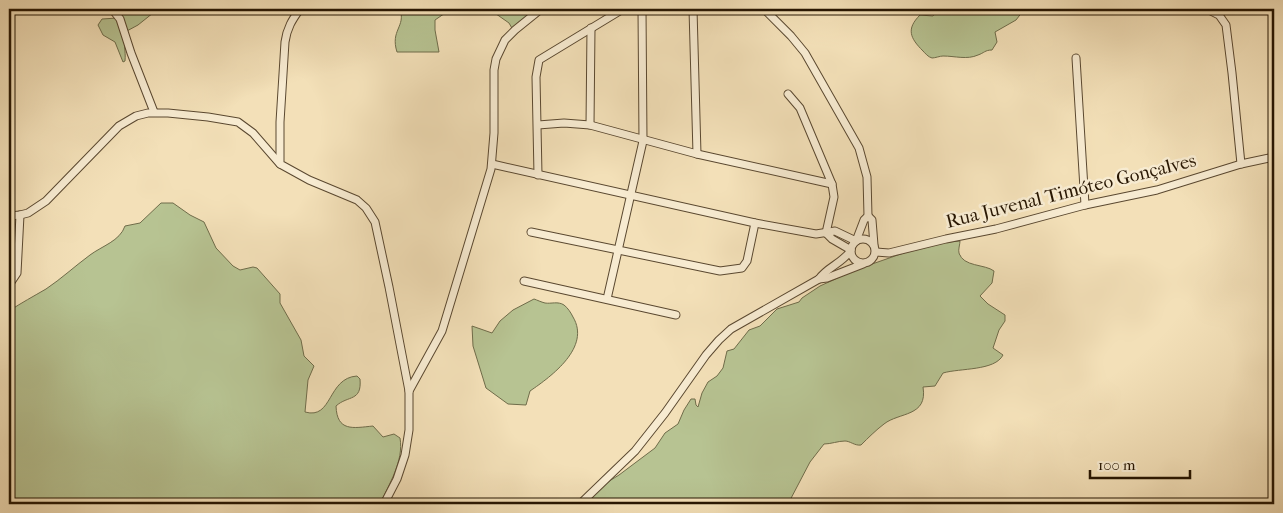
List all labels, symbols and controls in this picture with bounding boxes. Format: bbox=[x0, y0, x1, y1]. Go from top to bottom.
street label: Rua Juvenal Timóteo Gonçalves bbox=[944, 149, 1198, 233]
scale bar bbox=[1090, 448, 1190, 480]
text: 100 m bbox=[1098, 456, 1136, 474]

